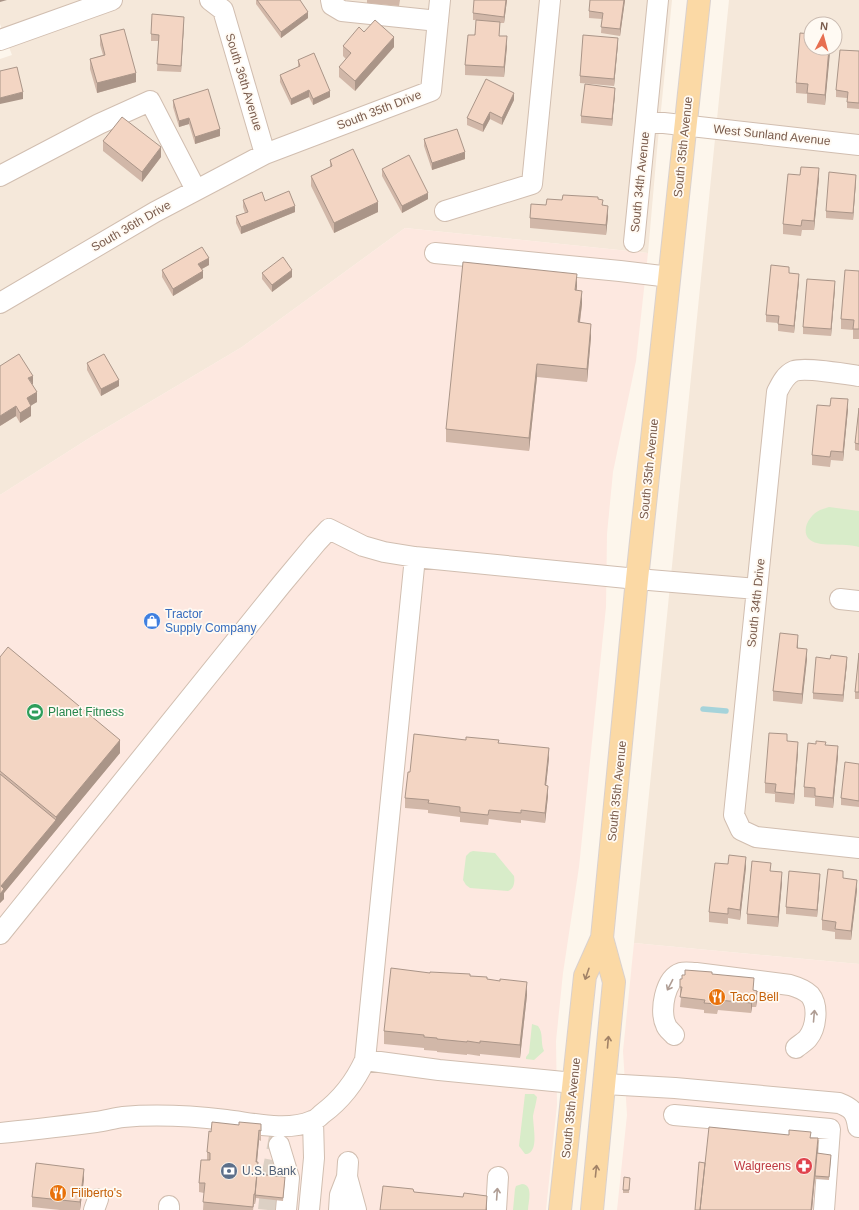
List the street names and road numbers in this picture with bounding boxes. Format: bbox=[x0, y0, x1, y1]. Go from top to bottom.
street label: South 36th Avenue bbox=[223, 32, 266, 133]
street label: South 35th Drive bbox=[335, 87, 424, 133]
street label: South 35th Avenue bbox=[671, 96, 695, 198]
street label: West Sunland Avenue bbox=[713, 122, 832, 148]
street label: South 34th Avenue bbox=[628, 131, 652, 233]
street label: South 36th Drive bbox=[89, 197, 173, 254]
street label: South 35th Avenue bbox=[637, 418, 661, 520]
street label: South 34th Drive bbox=[744, 557, 768, 648]
street label: South 35th Avenue bbox=[605, 740, 629, 842]
street label: South 35th Avenue bbox=[559, 1057, 583, 1159]

